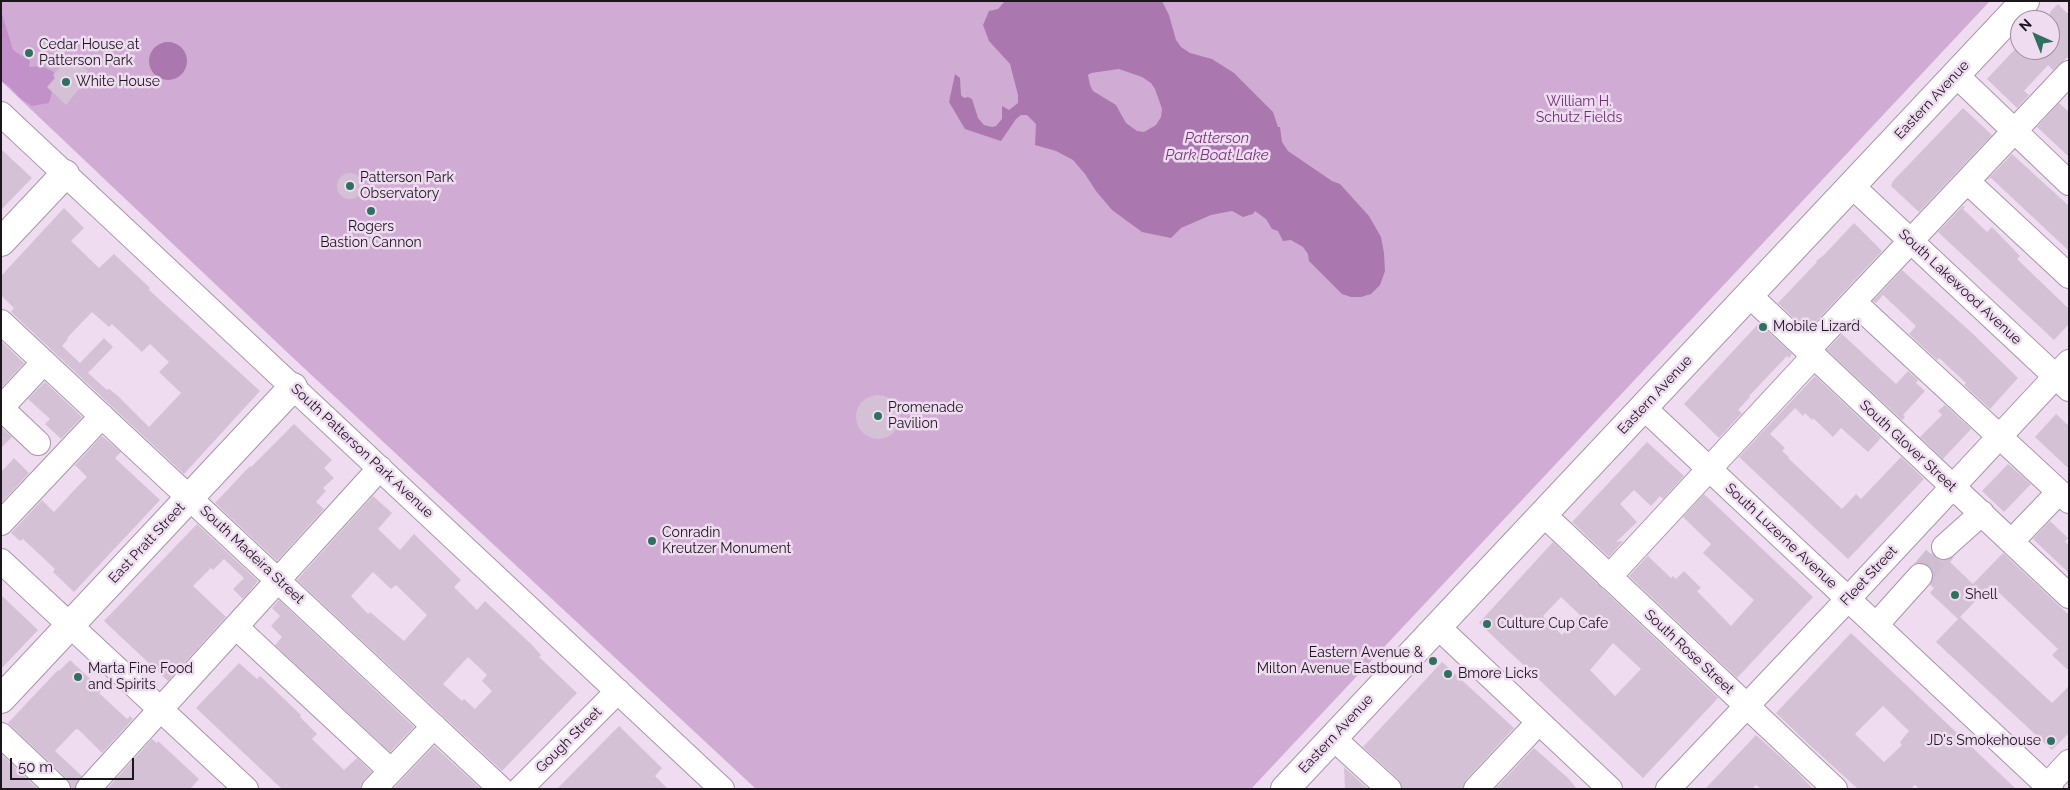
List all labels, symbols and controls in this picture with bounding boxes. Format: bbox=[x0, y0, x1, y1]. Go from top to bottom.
north arrow bbox=[2010, 10, 2060, 60]
text: N bbox=[2016, 15, 2035, 34]
place label: Cedar House at Patterson Park bbox=[39, 37, 139, 70]
marker: Cedar House at Patterson Park bbox=[23, 47, 35, 59]
street label: Eastern Avenue bbox=[1891, 57, 1973, 143]
place label: White House bbox=[76, 74, 160, 90]
marker: White House bbox=[60, 76, 72, 88]
park label: William H. Schutz Fields bbox=[1536, 94, 1622, 126]
water label: Patterson Park Boat Lake bbox=[1165, 129, 1269, 164]
place label: Patterson Park Observatory bbox=[360, 170, 454, 202]
marker: Patterson Park Observatory bbox=[344, 180, 356, 192]
marker: Rogers Bastion Cannon bbox=[365, 205, 377, 217]
place label: Rogers Bastion Cannon bbox=[320, 219, 422, 252]
street label: South Lakewood Avenue bbox=[1895, 226, 2025, 348]
place label: Mobile Lizard bbox=[1773, 319, 1860, 335]
marker: Mobile Lizard bbox=[1757, 321, 1769, 333]
street label: Eastern Avenue bbox=[1614, 352, 1696, 438]
street label: South Patterson Park Avenue bbox=[287, 381, 437, 521]
street label: South Glover Street bbox=[1856, 397, 1960, 495]
place label: Promenade Pavilion bbox=[888, 400, 964, 432]
marker: Promenade Pavilion bbox=[872, 410, 884, 422]
street label: South Luzerne Avenue bbox=[1722, 480, 1840, 592]
street label: East Pratt Street bbox=[105, 499, 189, 587]
street label: South Madeira Street bbox=[196, 502, 308, 608]
place label: Conradin Kreutzer Monument bbox=[662, 525, 791, 558]
marker: Conradin Kreutzer Monument bbox=[646, 535, 658, 547]
street label: Fleet Street bbox=[1837, 543, 1901, 609]
place label: Shell bbox=[1965, 587, 1997, 603]
marker: Shell bbox=[1949, 589, 1961, 601]
street label: South Rose Street bbox=[1641, 606, 1737, 698]
place label: Culture Cup Cafe bbox=[1497, 616, 1608, 632]
marker: Culture Cup Cafe bbox=[1481, 618, 1493, 630]
place label: Eastern Avenue & Milton Avenue Eastbound bbox=[1257, 645, 1423, 678]
marker: Eastern Avenue & Milton Avenue Eastbound bbox=[1427, 655, 1439, 667]
place label: Marta Fine Food and Spirits bbox=[88, 661, 193, 694]
place label: Bmore Licks bbox=[1458, 666, 1538, 682]
marker: Bmore Licks bbox=[1442, 668, 1454, 680]
marker: Marta Fine Food and Spirits bbox=[72, 671, 84, 683]
street label: Eastern Avenue bbox=[1295, 691, 1377, 777]
street label: Gough Street bbox=[533, 704, 605, 776]
place label: JD's Smokehouse bbox=[1927, 733, 2041, 749]
marker: JD's Smokehouse bbox=[2045, 735, 2057, 747]
scale bar bbox=[12, 748, 136, 780]
text: 50 m bbox=[18, 758, 53, 776]

